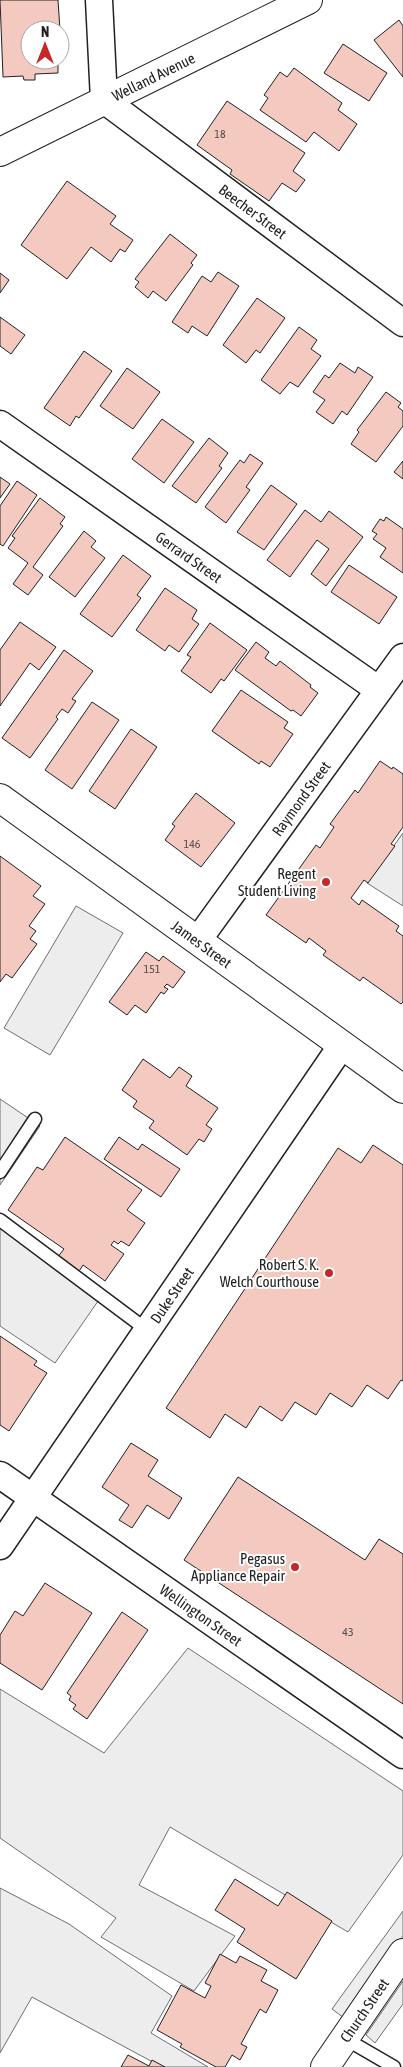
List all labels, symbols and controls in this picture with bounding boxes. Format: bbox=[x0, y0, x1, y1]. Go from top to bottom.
north arrow bbox=[20, 20, 70, 70]
text: N bbox=[41, 24, 49, 40]
street label: Welland Avenue bbox=[109, 49, 198, 104]
house number: 18 bbox=[214, 127, 226, 141]
street label: Beecher Street bbox=[216, 180, 290, 242]
street label: Gerrard Street bbox=[153, 528, 225, 586]
street label: Raymond Street bbox=[268, 758, 333, 839]
house number: 146 bbox=[184, 837, 201, 851]
place label: Regent Student Living bbox=[238, 865, 317, 899]
marker: Regent Student Living bbox=[320, 876, 332, 888]
street label: James Street bbox=[169, 916, 235, 971]
house number: 151 bbox=[144, 962, 161, 976]
place label: Robert S. K. Welch Courthouse bbox=[220, 1256, 319, 1290]
street label: Duke Street bbox=[146, 1264, 196, 1326]
marker: Robert S. K. Welch Courthouse bbox=[323, 1267, 335, 1279]
place label: Pegasus Appliance Repair bbox=[191, 1550, 286, 1584]
marker: Pegasus Appliance Repair bbox=[289, 1561, 301, 1573]
street label: Wellington Street bbox=[157, 1580, 245, 1649]
house number: 43 bbox=[342, 1625, 354, 1639]
street label: Church Street bbox=[336, 1975, 392, 2045]

